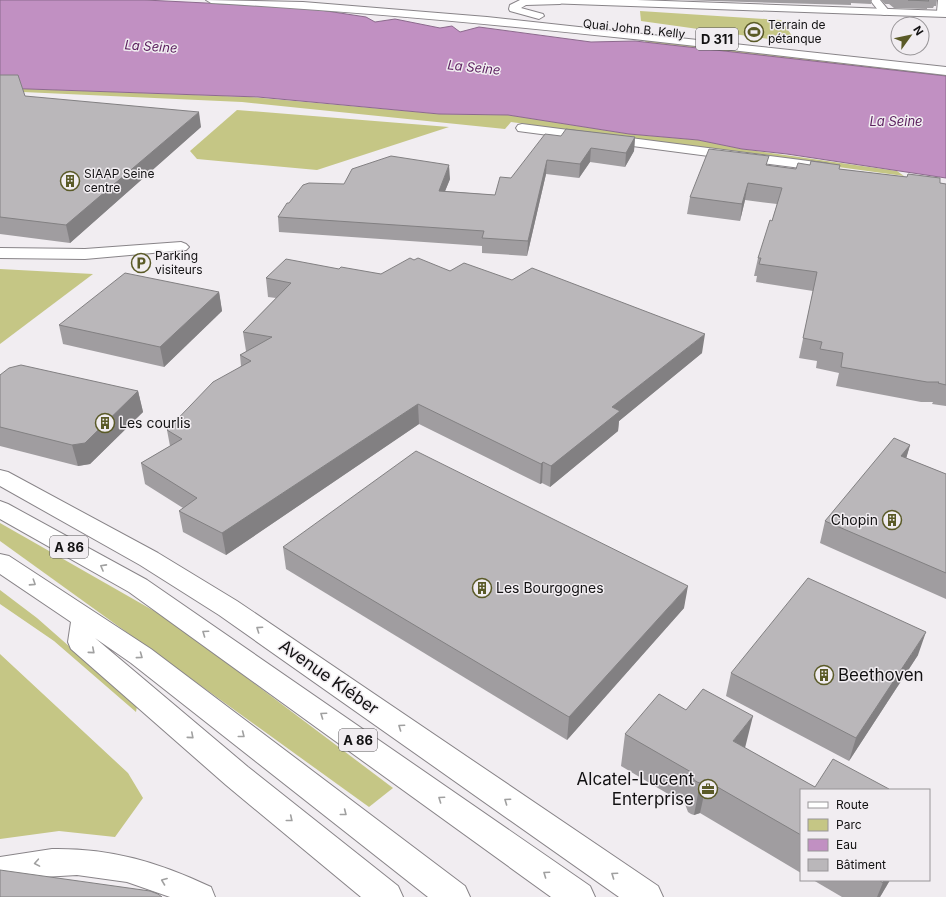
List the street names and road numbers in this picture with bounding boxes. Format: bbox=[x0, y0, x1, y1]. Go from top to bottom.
street label: Quai John B. Kelly bbox=[582, 16, 686, 41]
road number: D 311 bbox=[696, 28, 738, 50]
road number: A 86 bbox=[50, 536, 88, 558]
street label: Avenue Kléber bbox=[275, 635, 383, 719]
road number: A 86 bbox=[339, 729, 377, 751]

